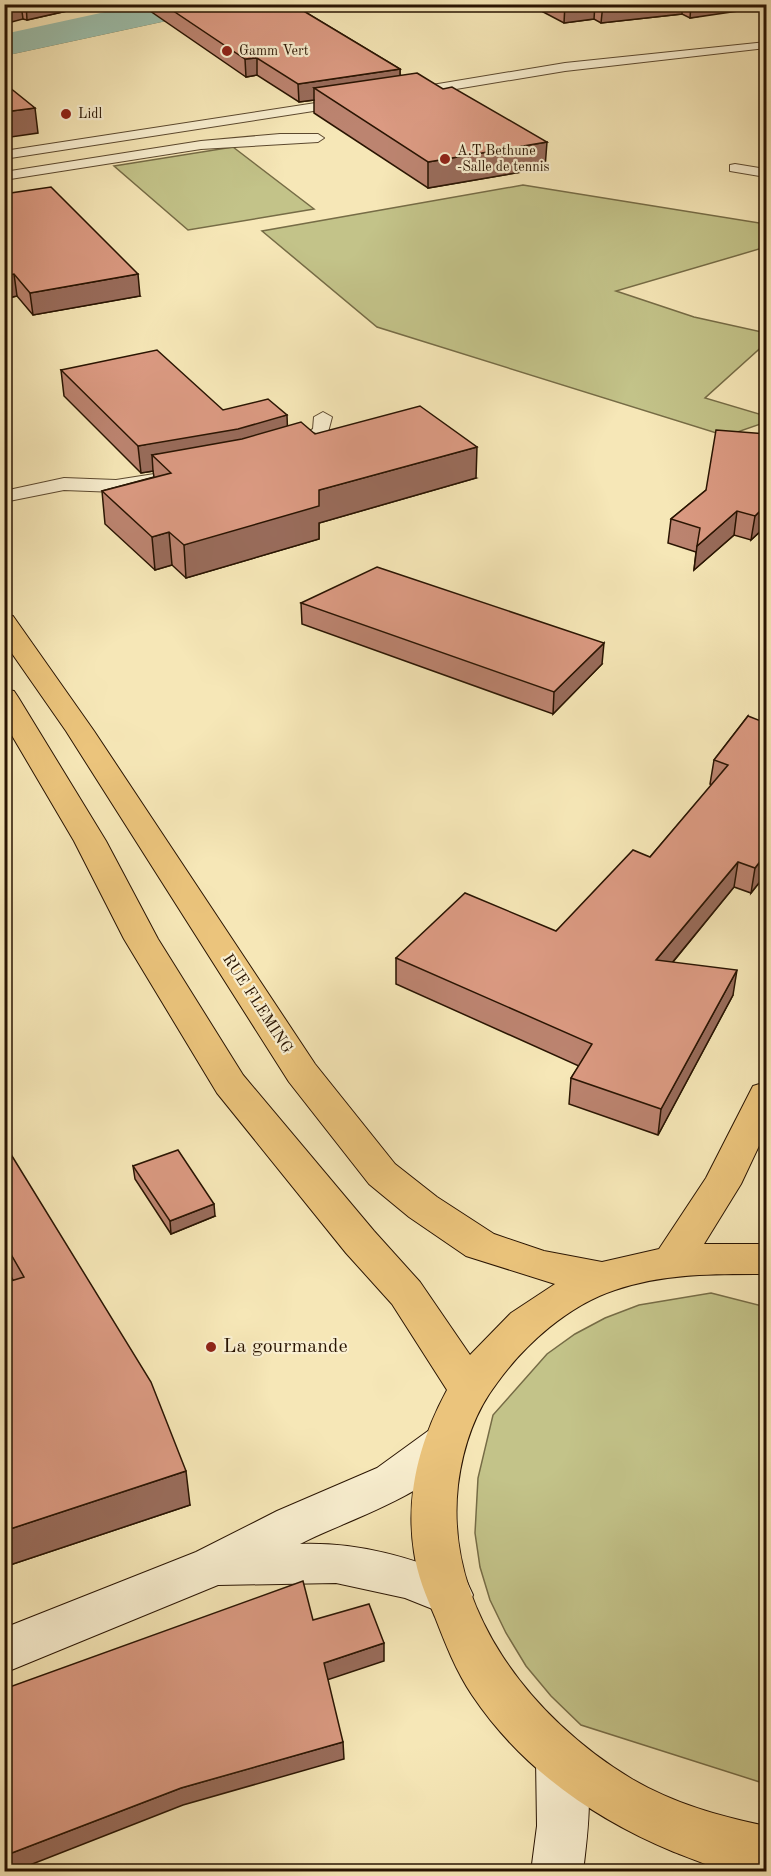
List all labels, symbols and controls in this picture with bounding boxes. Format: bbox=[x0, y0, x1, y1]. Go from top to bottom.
marker: Gamm Vert bbox=[220, 44, 234, 58]
place label: Gamm Vert bbox=[239, 44, 309, 58]
marker: Lidl bbox=[59, 107, 73, 121]
place label: Lidl bbox=[78, 107, 102, 121]
place label: A.T Bethune -Salle de tennis bbox=[457, 144, 550, 174]
marker: A.T Bethune -Salle de tennis bbox=[438, 152, 452, 166]
street label: RUE FLEMING bbox=[219, 951, 295, 1057]
place label: La gourmande bbox=[223, 1337, 348, 1357]
marker: La gourmande bbox=[204, 1340, 218, 1354]

